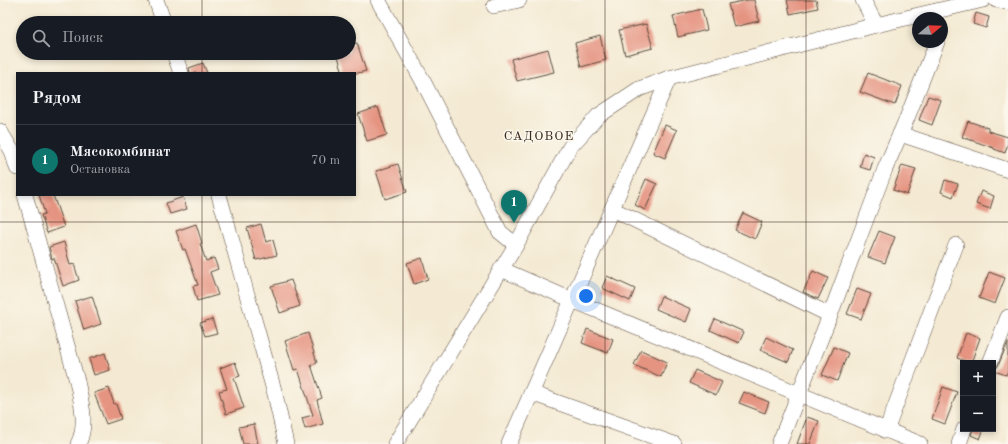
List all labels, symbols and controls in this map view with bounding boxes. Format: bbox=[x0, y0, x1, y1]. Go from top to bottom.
north arrow bbox=[912, 12, 948, 48]
search box bbox=[16, 16, 356, 60]
icon: search bbox=[30, 27, 52, 49]
text: Поиск bbox=[62, 31, 103, 46]
text: Рядом bbox=[32, 90, 81, 107]
district label: САДОВОЕ bbox=[504, 130, 574, 143]
text: Мясокомбинат bbox=[70, 145, 171, 160]
text: 1 bbox=[41, 154, 49, 167]
text: 70 m bbox=[311, 154, 340, 167]
text: Остановка bbox=[70, 163, 130, 176]
pin: 1 bbox=[501, 190, 527, 223]
your location bbox=[576, 286, 596, 306]
map controls bbox=[960, 360, 996, 432]
button: + bbox=[960, 360, 996, 396]
button: − bbox=[960, 396, 996, 432]

